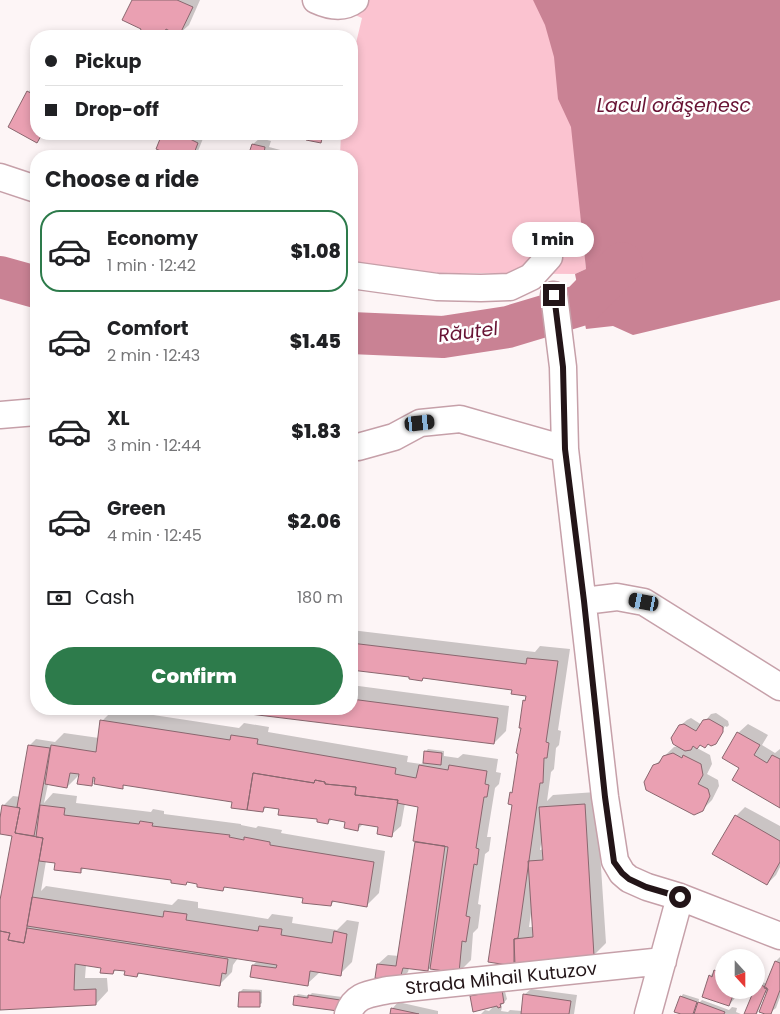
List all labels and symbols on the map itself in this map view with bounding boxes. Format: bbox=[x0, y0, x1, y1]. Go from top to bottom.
water label: Lacul orăşenesc bbox=[597, 92, 751, 119]
callout: 1 min bbox=[513, 222, 595, 258]
route end bbox=[543, 284, 565, 306]
water label: Răuțel bbox=[437, 315, 500, 349]
car bbox=[404, 414, 435, 432]
car bbox=[627, 592, 660, 612]
route start bbox=[669, 886, 691, 908]
north arrow bbox=[715, 949, 765, 999]
street label: Strada Mihail Kutuzov bbox=[404, 956, 598, 1000]

